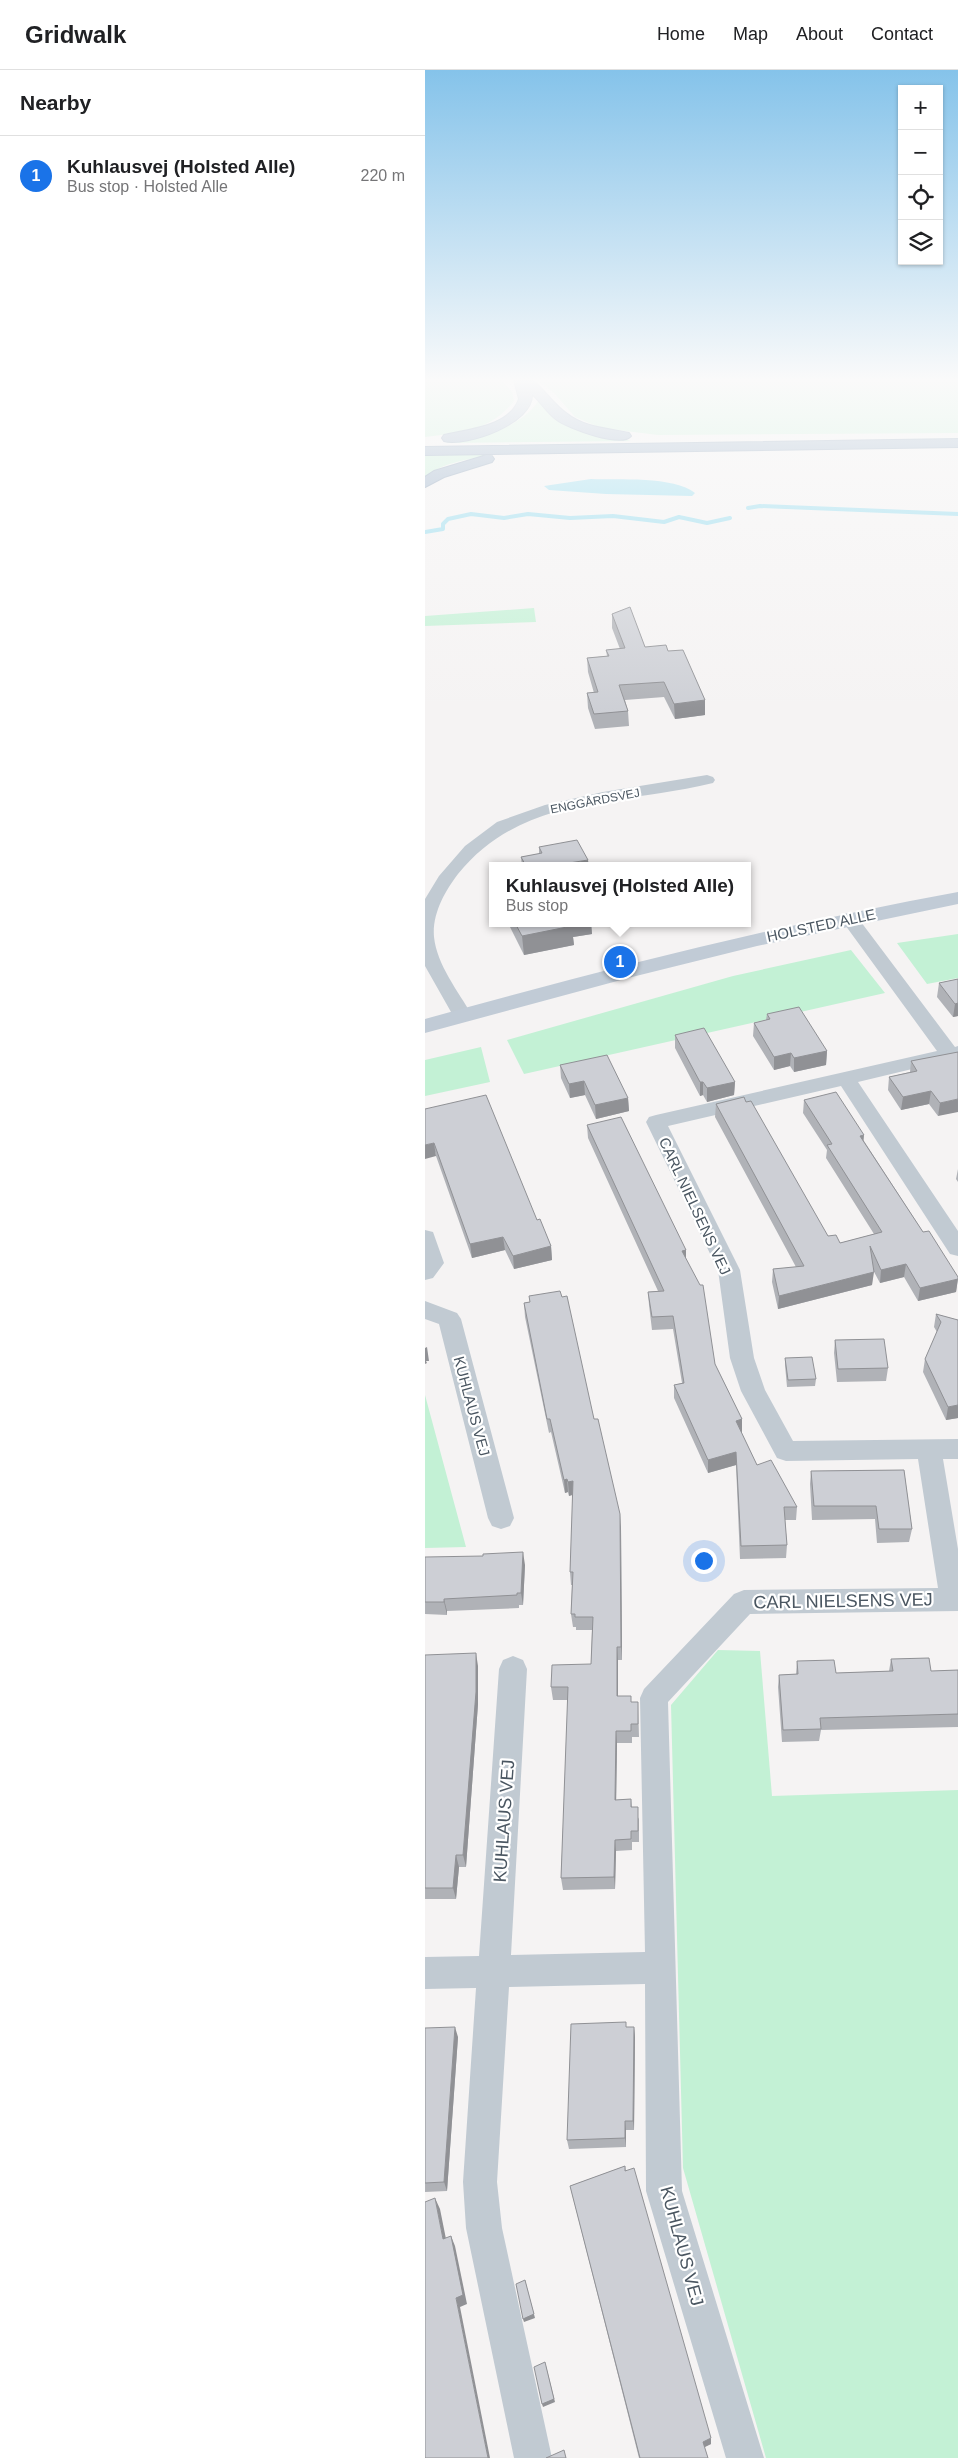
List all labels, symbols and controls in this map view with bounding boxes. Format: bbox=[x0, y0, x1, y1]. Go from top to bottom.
text: Gridwalk bbox=[25, 21, 126, 48]
text: Home bbox=[657, 24, 705, 44]
text: Map bbox=[733, 24, 768, 44]
text: About bbox=[796, 24, 843, 44]
text: Contact bbox=[871, 24, 933, 44]
map controls bbox=[898, 85, 943, 265]
button: + bbox=[898, 85, 943, 130]
text: Nearby bbox=[20, 91, 91, 114]
button: − bbox=[898, 130, 943, 175]
text: Kuhlausvej (Holsted Alle) bbox=[67, 156, 295, 177]
text: 1 bbox=[32, 167, 40, 184]
text: 220 m bbox=[361, 167, 405, 184]
button: locate bbox=[898, 175, 943, 220]
text: Bus stop · Holsted Alle bbox=[67, 178, 228, 195]
button: layers bbox=[898, 220, 943, 265]
street label: ENGGÅRDSVEJ bbox=[549, 784, 641, 817]
popup bbox=[489, 862, 751, 927]
text: Kuhlausvej (Holsted Alle) bbox=[506, 875, 734, 896]
text: Bus stop bbox=[506, 897, 568, 914]
street label: HOLSTED ALLE bbox=[765, 905, 877, 945]
pin: 1 bbox=[604, 943, 636, 981]
street label: CARL NIELSENS VEJ bbox=[656, 1135, 734, 1277]
street label: KUHLAUS VEJ bbox=[451, 1354, 493, 1458]
your location bbox=[691, 1548, 717, 1574]
street label: CARL NIELSENS VEJ bbox=[753, 1589, 933, 1613]
street label: KUHLAUS VEJ bbox=[490, 1759, 518, 1883]
street label: KUHLAUS VEJ bbox=[656, 2184, 708, 2308]

